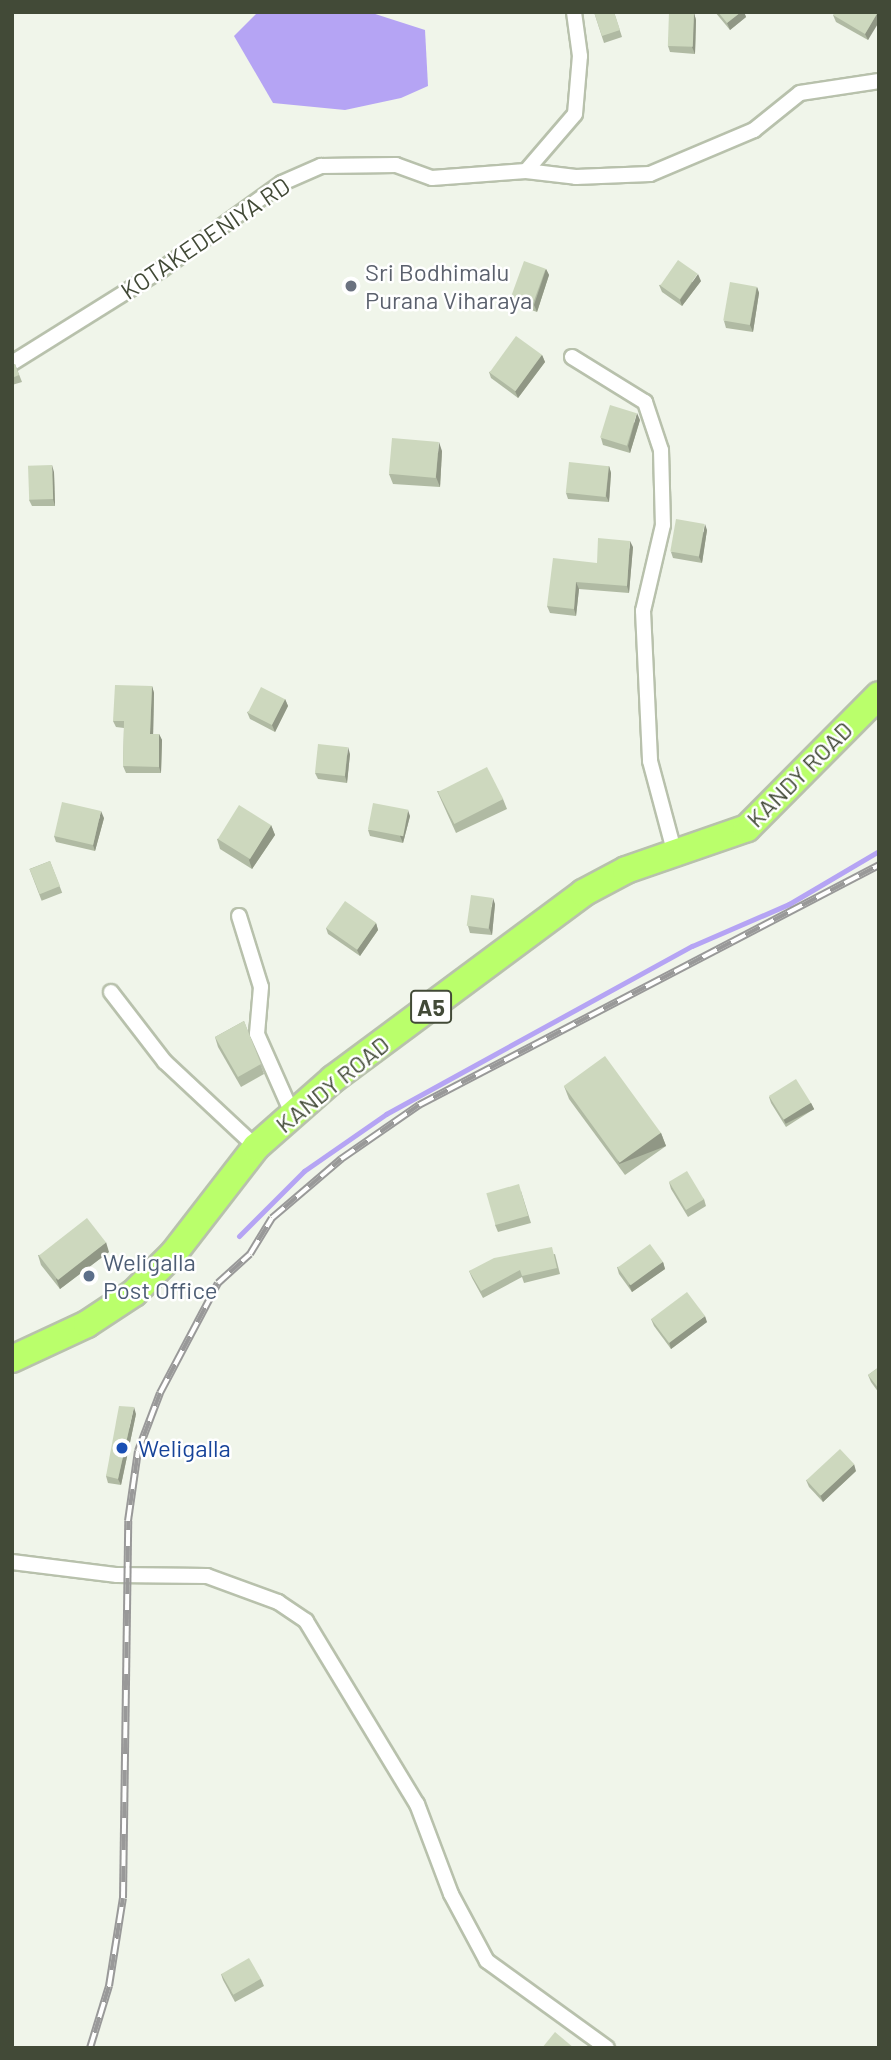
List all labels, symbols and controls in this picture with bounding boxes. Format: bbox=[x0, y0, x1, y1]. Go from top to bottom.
street label: KOTAKEDENIYA RD bbox=[115, 171, 295, 305]
place label: Sri Bodhimalu Purana Viharaya bbox=[365, 258, 532, 314]
marker: Sri Bodhimalu Purana Viharaya bbox=[343, 278, 359, 294]
street label: KANDY ROAD bbox=[740, 715, 858, 833]
road number: A5 bbox=[410, 988, 452, 1026]
street label: KANDY ROAD bbox=[269, 1030, 395, 1138]
place label: Weligalla Post Office bbox=[103, 1248, 218, 1304]
marker: Weligalla Post Office bbox=[81, 1268, 97, 1284]
place label: Weligalla bbox=[138, 1434, 231, 1462]
marker: Weligalla bbox=[112, 1438, 132, 1458]

